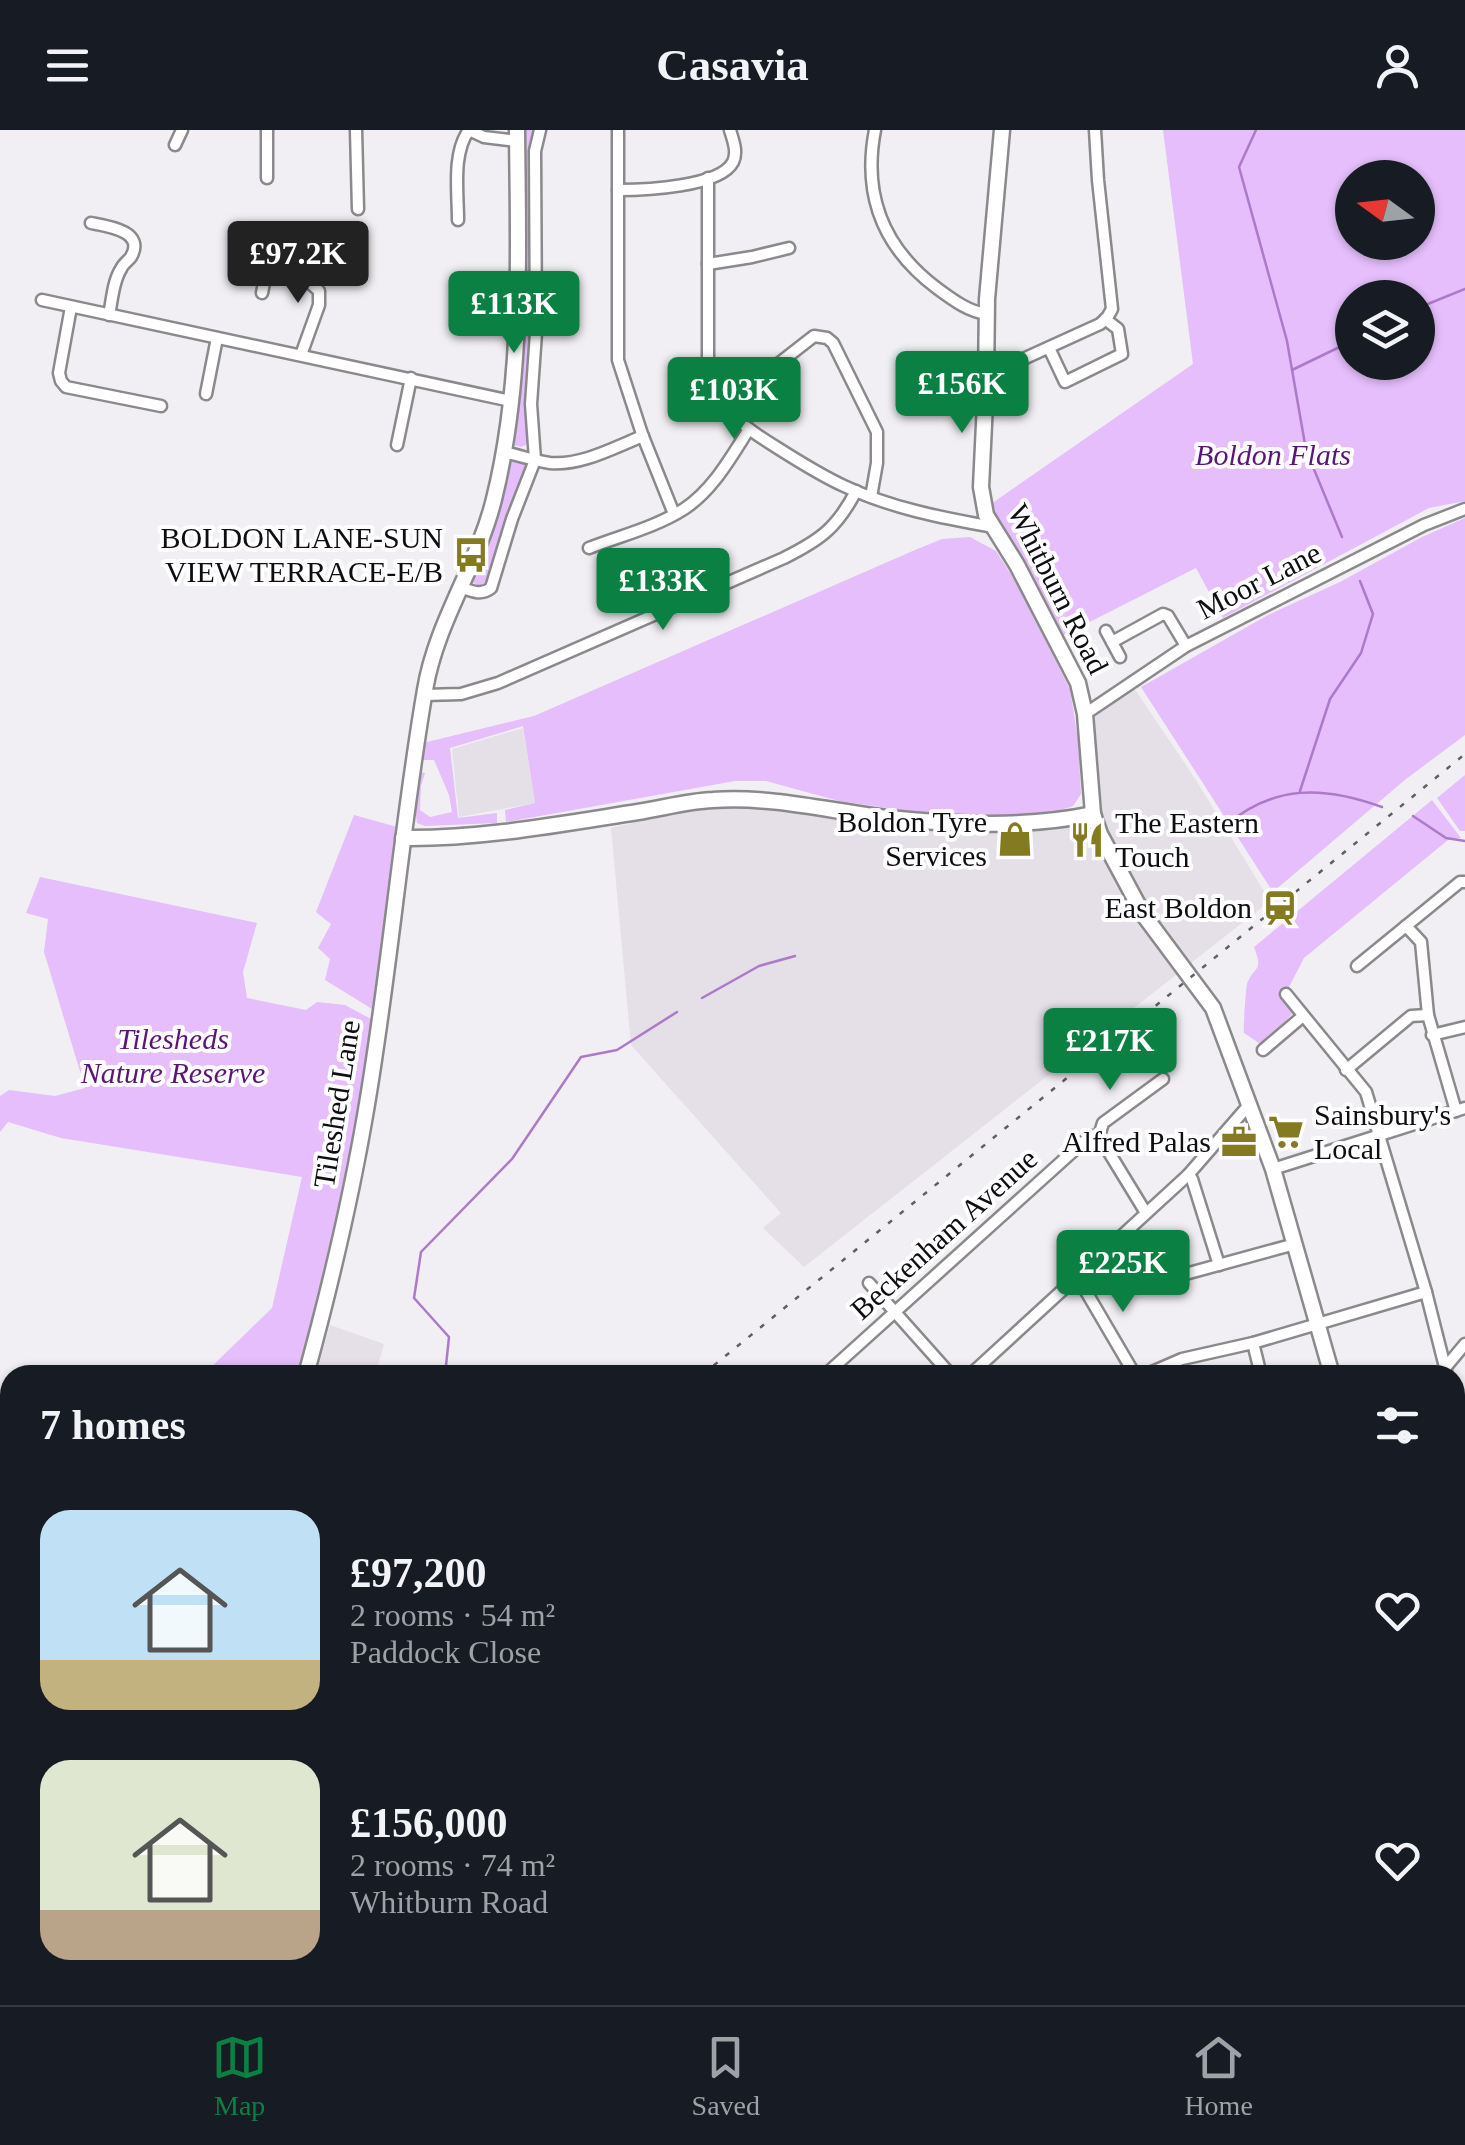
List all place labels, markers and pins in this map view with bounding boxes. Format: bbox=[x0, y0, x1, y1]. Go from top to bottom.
pin: £97.2K bbox=[217, 221, 379, 306]
pin: £113K bbox=[444, 271, 584, 356]
pin: £156K bbox=[892, 351, 1032, 436]
pin: £103K bbox=[664, 357, 804, 442]
place label: BOLDON LANE-SUN VIEW TERRACE-E/B bbox=[161, 521, 443, 588]
bus stop icon: BOLDON LANE-SUN VIEW TERRACE-E/B bbox=[452, 536, 490, 574]
pin: £133K bbox=[593, 548, 733, 633]
place label: Boldon Tyre Services bbox=[837, 805, 987, 872]
place label: The Eastern Touch bbox=[1115, 806, 1259, 873]
shop icon: Boldon Tyre Services bbox=[996, 820, 1034, 858]
restaurant icon: The Eastern Touch bbox=[1068, 821, 1106, 859]
station icon: East Boldon bbox=[1261, 889, 1299, 927]
place label: East Boldon bbox=[1105, 891, 1252, 924]
pin: £217K bbox=[1040, 1008, 1180, 1093]
place label: Sainsbury's Local bbox=[1314, 1098, 1451, 1165]
supermarket icon: Sainsbury's Local bbox=[1267, 1113, 1305, 1151]
office icon: Alfred Palas bbox=[1220, 1123, 1258, 1161]
place label: Alfred Palas bbox=[1062, 1125, 1211, 1158]
pin: £225K bbox=[1053, 1230, 1193, 1315]

